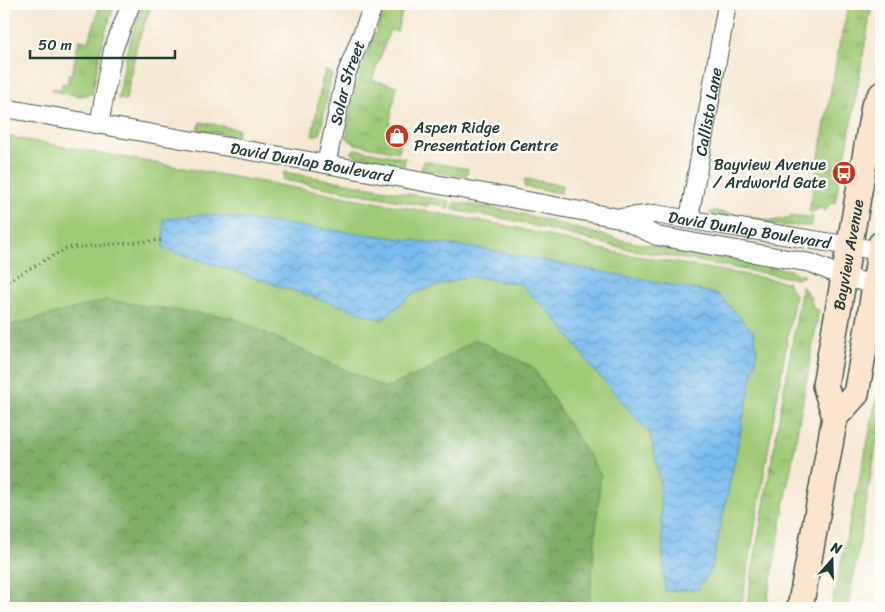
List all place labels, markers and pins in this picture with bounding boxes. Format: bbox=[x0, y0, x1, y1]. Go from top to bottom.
place label: Aspen Ridge Presentation Centre bbox=[413, 113, 558, 160]
shop icon: Aspen Ridge Presentation Centre bbox=[384, 123, 410, 149]
place label: Bayview Avenue / Ardworld Gate bbox=[713, 150, 826, 197]
bus stop icon: Bayview Avenue / Ardworld Gate bbox=[831, 160, 857, 186]

